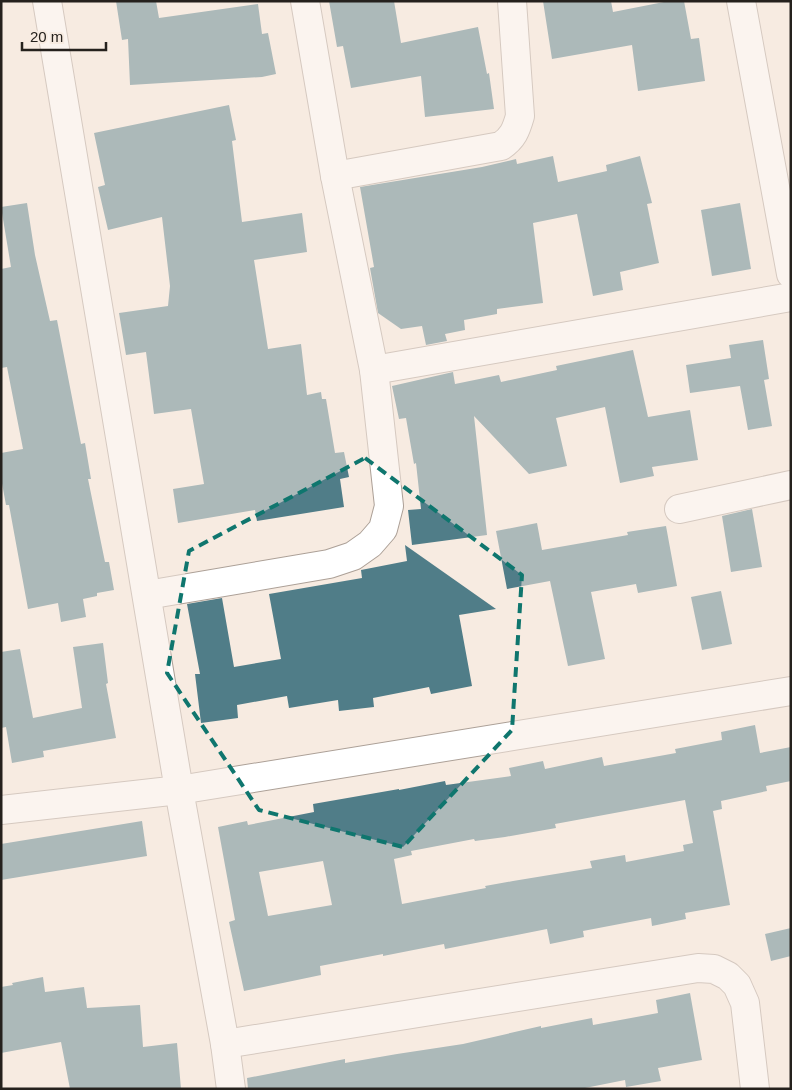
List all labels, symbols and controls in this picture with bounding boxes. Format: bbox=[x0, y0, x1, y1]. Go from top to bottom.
scale bar bbox=[22, 20, 106, 52]
text: 20 m bbox=[30, 28, 63, 45]

